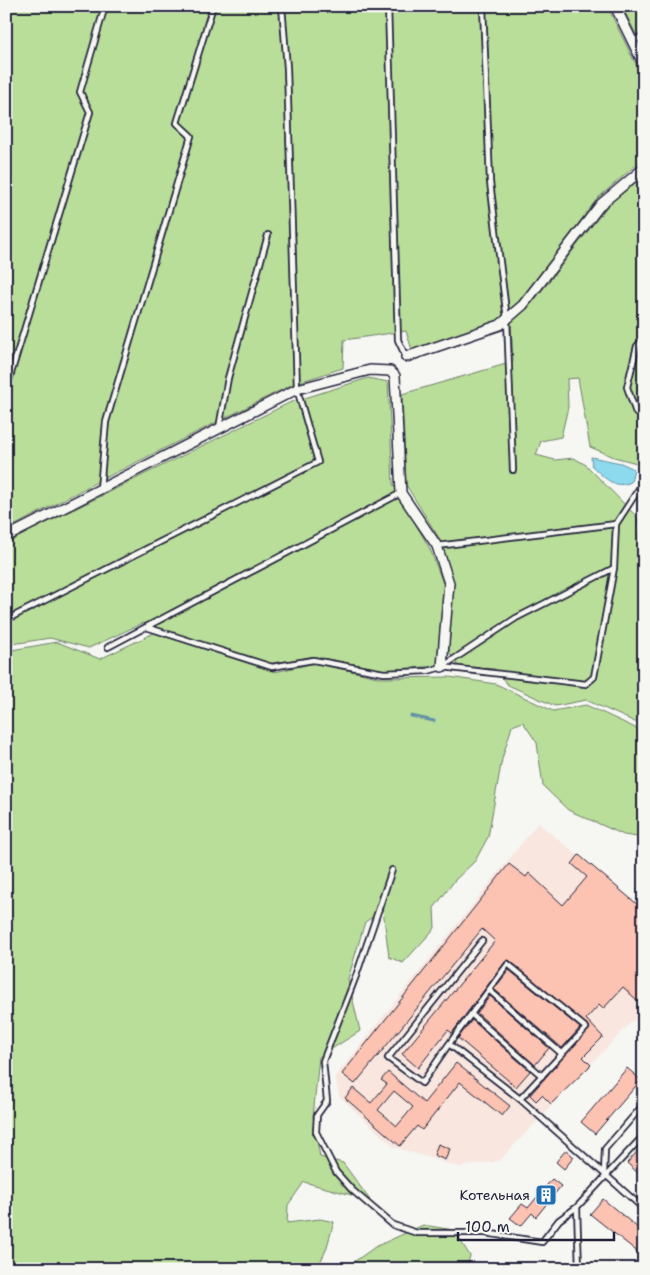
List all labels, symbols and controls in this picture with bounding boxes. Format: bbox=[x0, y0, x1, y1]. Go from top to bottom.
building icon: Котельная bbox=[534, 1183, 558, 1207]
place label: Котельная bbox=[460, 1186, 530, 1204]
scale bar bbox=[458, 1210, 614, 1242]
text: 100 m bbox=[465, 1217, 510, 1237]

